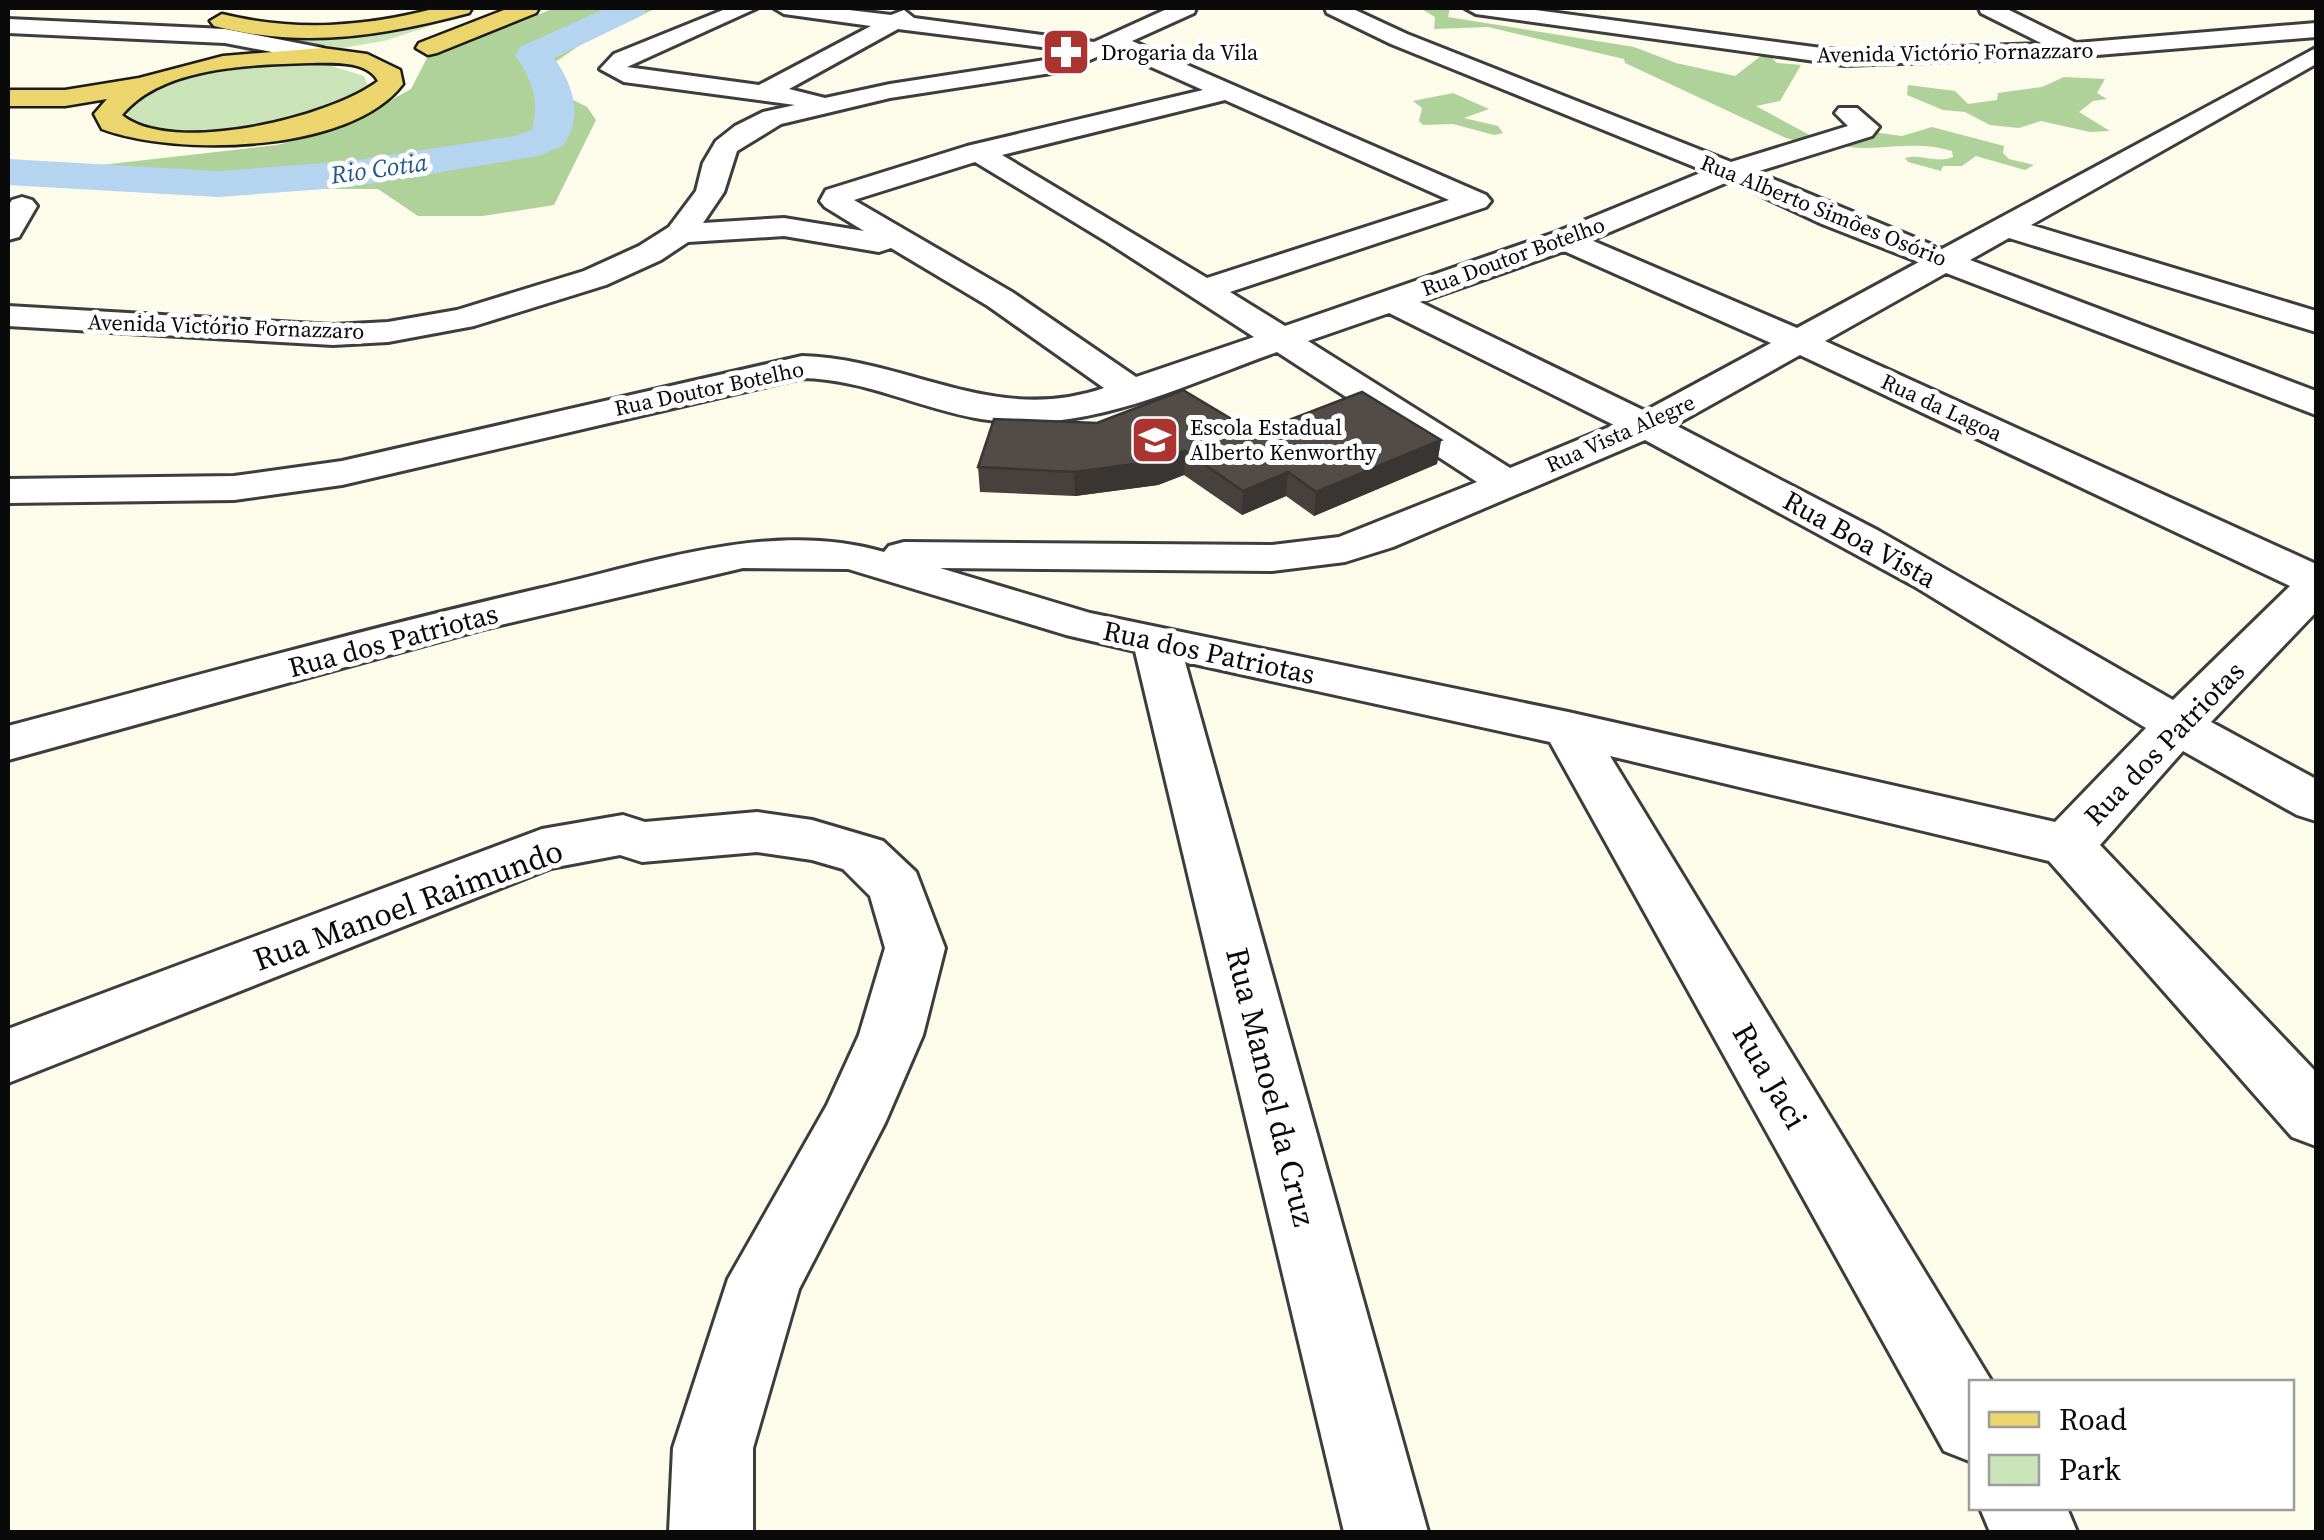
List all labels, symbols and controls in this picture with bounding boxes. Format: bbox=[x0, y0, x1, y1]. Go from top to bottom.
pharmacy icon: Drogaria da Vila bbox=[1040, 26, 1092, 78]
street label: Avenida Victório Fornazzaro bbox=[1816, 35, 2094, 69]
place label: Drogaria da Vila bbox=[1101, 37, 1259, 67]
water label: Rio Cotia bbox=[327, 144, 430, 192]
street label: Rua Alberto Simões Osório bbox=[1696, 147, 1952, 273]
street label: Rua Doutor Botelho bbox=[1417, 209, 1609, 303]
street label: Avenida Victório Fornazzaro bbox=[87, 306, 365, 346]
street label: Rua Doutor Botelho bbox=[612, 353, 806, 423]
street label: Rua da Lagoa bbox=[1877, 366, 2008, 448]
street label: Rua Vista Alegre bbox=[1541, 387, 1699, 479]
place label: Escola Estadual Alberto Kenworthy bbox=[1190, 412, 1377, 467]
school or university icon: Escola Estadual Alberto Kenworthy bbox=[1129, 414, 1181, 466]
street label: Rua Boa Vista bbox=[1777, 481, 1944, 597]
street label: Rua dos Patriotas bbox=[284, 594, 502, 686]
street label: Rua dos Patriotas bbox=[1100, 611, 1318, 693]
street label: Rua dos Patriotas bbox=[2075, 652, 2253, 834]
street label: Rua Manoel Raimundo bbox=[247, 829, 569, 981]
street label: Rua Manoel da Cruz bbox=[1215, 943, 1327, 1231]
street label: Rua Jaci bbox=[1722, 1015, 1818, 1137]
legend bbox=[1969, 1380, 2294, 1510]
text: Road bbox=[2059, 1399, 2127, 1440]
text: Park bbox=[2059, 1449, 2121, 1490]

